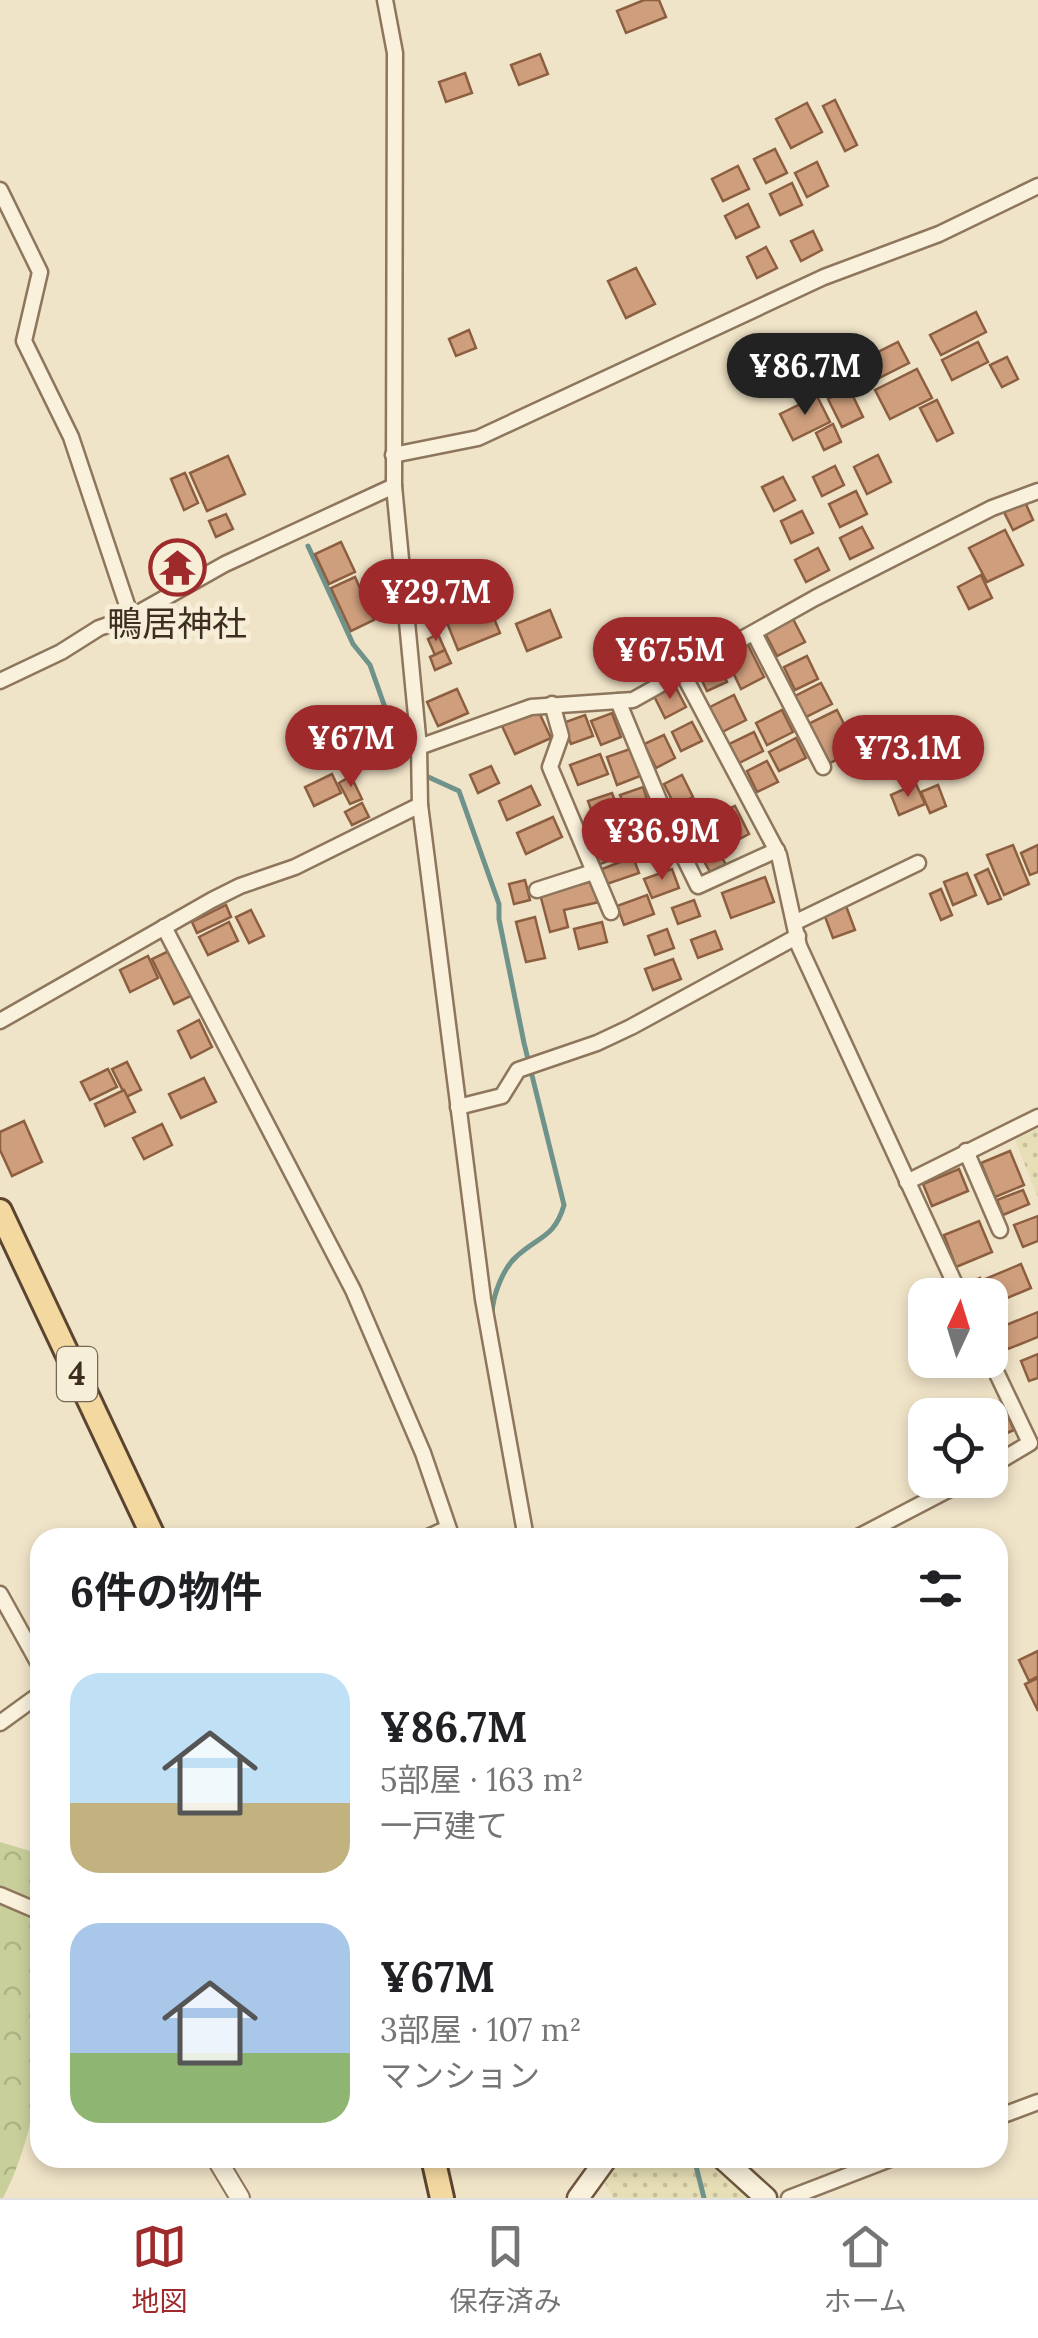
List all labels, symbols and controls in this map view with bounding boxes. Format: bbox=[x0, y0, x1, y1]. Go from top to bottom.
pin: ¥86.7M bbox=[724, 333, 886, 418]
text: ¥86.7M bbox=[749, 345, 861, 386]
temple icon: 鴨居神社 bbox=[147, 538, 207, 598]
pin: ¥29.7M bbox=[355, 559, 517, 644]
text: ¥29.7M bbox=[381, 571, 491, 612]
place label: 鴨居神社 bbox=[107, 601, 247, 646]
pin: ¥67.5M bbox=[589, 617, 751, 702]
text: ¥67.5M bbox=[615, 629, 725, 670]
pin: ¥67M bbox=[292, 705, 410, 790]
pin: ¥73.1M bbox=[827, 715, 989, 800]
text: ¥67M bbox=[307, 717, 395, 758]
text: ¥73.1M bbox=[854, 727, 962, 768]
pin: ¥36.9M bbox=[581, 798, 743, 883]
text: ¥36.9M bbox=[604, 810, 720, 851]
north arrow bbox=[908, 1278, 1008, 1378]
map controls bbox=[908, 1278, 1008, 1498]
road number: 4 bbox=[57, 1347, 97, 1401]
button: locate bbox=[908, 1398, 1008, 1498]
icon: filters bbox=[913, 1561, 968, 1616]
text: 6件の物件 bbox=[70, 1565, 262, 1619]
text: ¥86.7M bbox=[380, 1700, 528, 1754]
icon: home bbox=[150, 1713, 270, 1833]
text: 5部屋 · 163 m² bbox=[380, 1759, 584, 1800]
text: 一戸建て bbox=[380, 1805, 508, 1846]
text: ¥67M bbox=[380, 1950, 495, 2004]
icon: home bbox=[150, 1963, 270, 2083]
text: 3部屋 · 107 m² bbox=[380, 2009, 582, 2050]
text: マンション bbox=[380, 2055, 540, 2096]
tab: 地図 bbox=[131, 2219, 187, 2319]
tab: 保存済み bbox=[449, 2219, 561, 2319]
tab: ホーム bbox=[824, 2219, 907, 2319]

